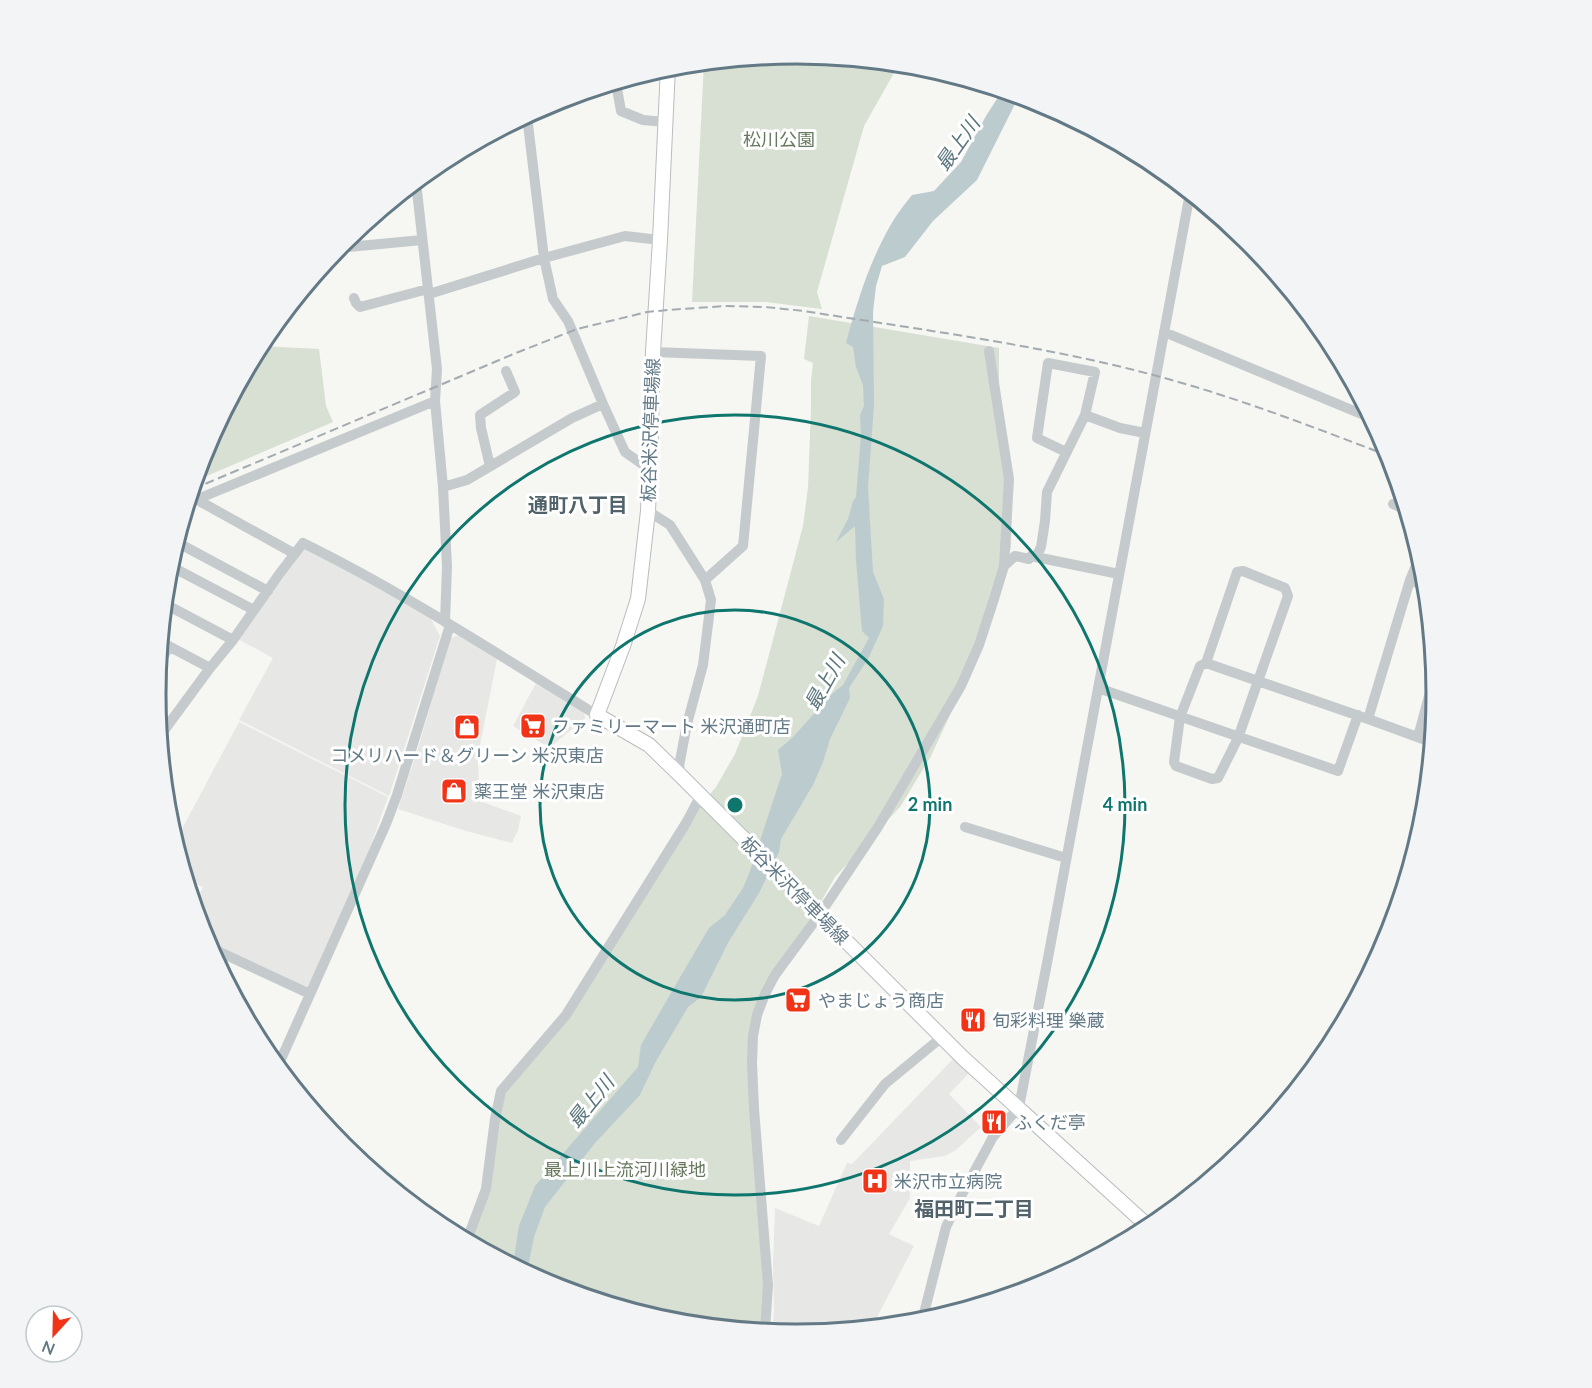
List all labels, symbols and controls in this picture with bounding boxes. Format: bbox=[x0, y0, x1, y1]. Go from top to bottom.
water label: 最上川 bbox=[930, 110, 985, 174]
park label: 松川公園 bbox=[743, 128, 815, 150]
street label: 板谷米沢停車場線 bbox=[636, 358, 664, 502]
district label: 通町八丁目 bbox=[528, 492, 628, 516]
water label: 最上川 bbox=[799, 648, 850, 714]
supermarket icon: ファミリーマート 米沢通町店 bbox=[518, 711, 548, 741]
shop icon: コメリハード＆グリーン 米沢東店 bbox=[452, 712, 482, 742]
place label: ファミリーマート 米沢通町店 bbox=[552, 715, 791, 737]
place label: コメリハード＆グリーン 米沢東店 bbox=[330, 744, 604, 766]
shop icon: 薬王堂 米沢東店 bbox=[439, 776, 469, 806]
place label: 薬王堂 米沢東店 bbox=[474, 780, 605, 802]
text: 2 min bbox=[908, 793, 952, 815]
text: 4 min bbox=[1103, 793, 1147, 815]
centre of rings bbox=[725, 795, 745, 815]
street label: 板谷米沢停車場線 bbox=[736, 831, 854, 949]
supermarket icon: やまじょう商店 bbox=[783, 985, 813, 1015]
place label: やまじょう商店 bbox=[818, 989, 944, 1011]
restaurant icon: 旬彩料理 樂蔵 bbox=[958, 1005, 988, 1035]
place label: 旬彩料理 樂蔵 bbox=[992, 1009, 1105, 1031]
water label: 最上川 bbox=[562, 1069, 619, 1132]
restaurant icon: ふくだ亭 bbox=[979, 1107, 1009, 1137]
place label: ふくだ亭 bbox=[1014, 1111, 1086, 1133]
park label: 最上川上流河川緑地 bbox=[544, 1158, 706, 1180]
hospital icon: 米沢市立病院 bbox=[860, 1166, 890, 1196]
place label: 米沢市立病院 bbox=[894, 1170, 1002, 1192]
district label: 福田町二丁目 bbox=[914, 1196, 1034, 1220]
north arrow bbox=[24, 1304, 84, 1364]
text: N bbox=[39, 1337, 57, 1359]

